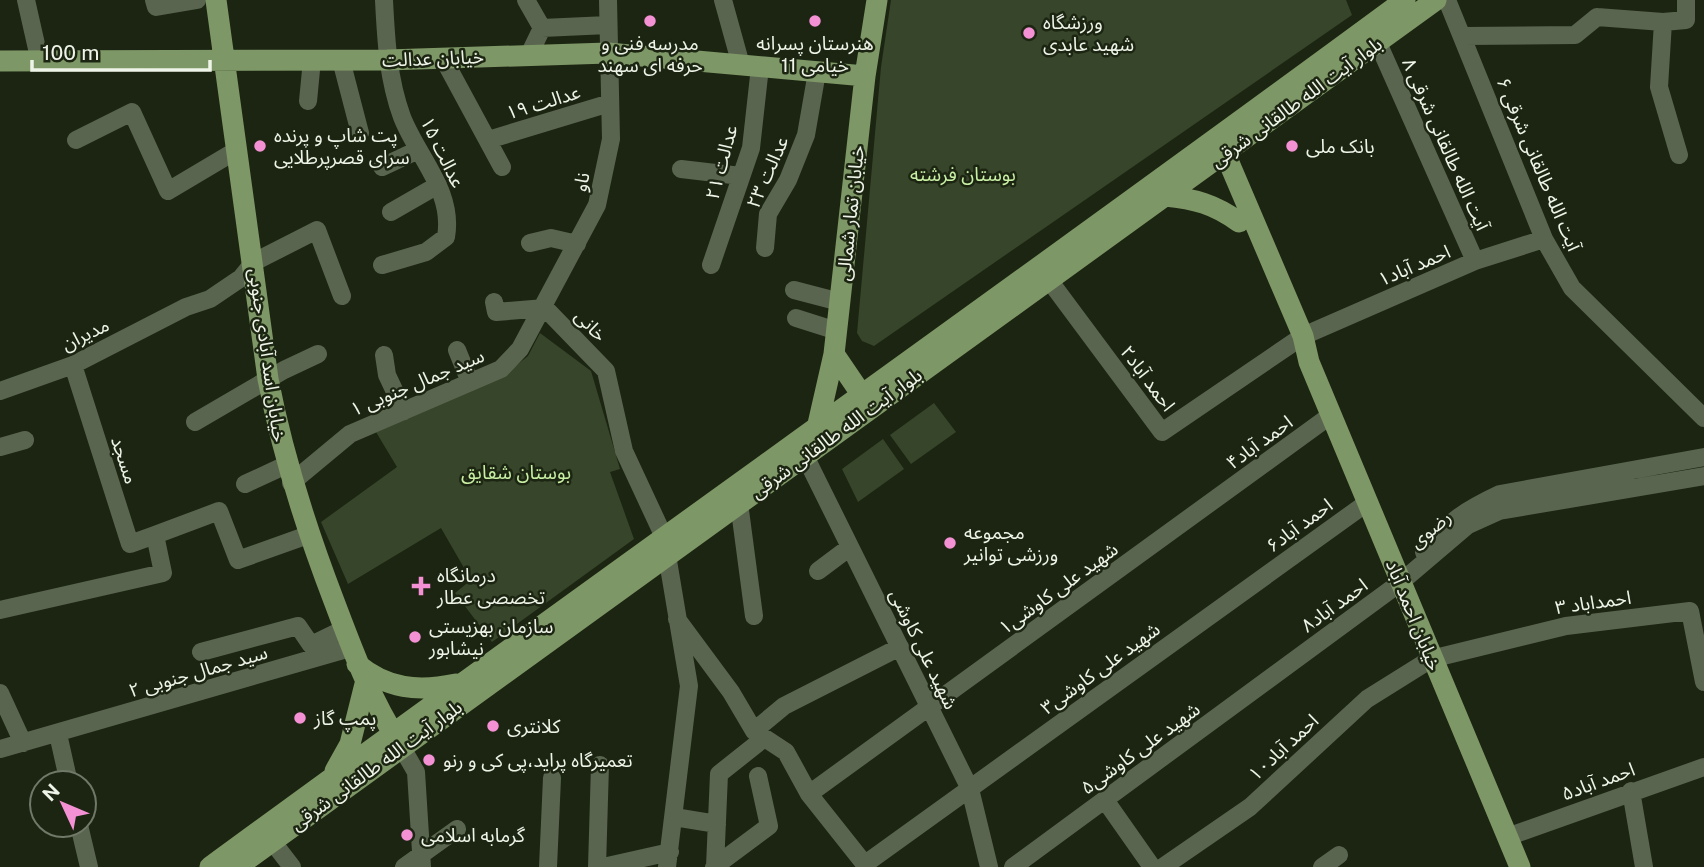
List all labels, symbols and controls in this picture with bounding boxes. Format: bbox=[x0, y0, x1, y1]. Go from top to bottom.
place label: ورزشگاه شهید عابدی bbox=[1043, 11, 1134, 55]
marker: مدرسه فنی و حرفه ای سهند bbox=[642, 13, 658, 29]
marker: هنرستان پسرانه خیامی 11 bbox=[807, 13, 823, 29]
marker: ورزشگاه شهید عابدی bbox=[1021, 25, 1037, 41]
scale bar bbox=[32, 28, 210, 72]
place label: مدرسه فنی و حرفه ای سهند bbox=[597, 32, 703, 77]
place label: هنرستان پسرانه خیامی 11 bbox=[756, 32, 874, 77]
street label: بلوار آیت الله طالقانی شرقی bbox=[1206, 32, 1387, 172]
text: 100 m bbox=[42, 40, 99, 65]
street label: خیابان عدالت bbox=[382, 45, 484, 71]
street label: آیت الله طالقانی شرقی ۸ bbox=[1397, 54, 1495, 235]
street label: آیت الله طالقانی شرقی ۶ bbox=[1492, 74, 1586, 256]
street label: عدالت ۱۹ bbox=[503, 80, 583, 124]
street label: عدالت ۱۵ bbox=[416, 113, 470, 191]
street label: عدالت ۲۱ bbox=[701, 122, 741, 202]
place label: پت شاپ و پرنده سرای قصرپرطلایی bbox=[274, 124, 410, 170]
street label: عدالت ۲۳ bbox=[741, 133, 793, 211]
place label: بانک ملی bbox=[1306, 135, 1375, 158]
marker: پت شاپ و پرنده سرای قصرپرطلایی bbox=[252, 138, 268, 154]
marker: بانک ملی bbox=[1284, 138, 1300, 154]
street label: خیابان تمار شمالی bbox=[832, 144, 869, 282]
park label: بوستان فرشته bbox=[910, 163, 1016, 186]
street label: ناو bbox=[568, 170, 595, 194]
street label: احمد آباد۱ bbox=[1375, 240, 1454, 290]
street label: خیابان اسد آبادی جنوبی bbox=[244, 267, 291, 443]
street label: خانی bbox=[570, 304, 611, 346]
street label: مدیران bbox=[58, 313, 113, 356]
street label: احمد آباد۲ bbox=[1116, 341, 1180, 415]
street label: سید جمال جنوبی ۱ bbox=[347, 344, 488, 421]
street label: بلوار آیت الله طالقانی شرقی bbox=[746, 363, 927, 503]
street label: احمد آباد۴ bbox=[1222, 411, 1296, 473]
street label: مسجد bbox=[107, 434, 143, 486]
park label: بوستان شقایق bbox=[461, 461, 571, 484]
street label: احمد آباد۶ bbox=[1262, 494, 1336, 556]
street label: رضوی bbox=[1405, 505, 1456, 553]
place label: مجموعه ورزشی توانیر bbox=[963, 521, 1058, 566]
marker: مجموعه ورزشی توانیر bbox=[942, 535, 958, 551]
street label: شهید علی کاوشی۱ bbox=[994, 537, 1122, 639]
street label: خیابان احمد آباد bbox=[1382, 556, 1446, 674]
place label: درمانگاه تخصصی عطار bbox=[436, 564, 545, 609]
street label: احمد آباد۸ bbox=[1297, 574, 1371, 636]
marker: درمانگاه تخصصی عطار bbox=[411, 576, 431, 596]
street label: شهید علی کاوشی bbox=[885, 585, 963, 713]
street label: احمداباد ۳ bbox=[1554, 586, 1632, 618]
place label: سازمان بهزیستی نیشابور bbox=[428, 615, 553, 660]
street label: شهید علی کاوشی۳ bbox=[1036, 617, 1164, 719]
marker: سازمان بهزیستی نیشابور bbox=[407, 629, 423, 645]
street label: سید جمال جنوبی ۲ bbox=[126, 641, 270, 702]
street label: بلوار آیت الله طالقانی شرقی bbox=[286, 695, 467, 835]
street label: شهید علی کاوشی۵ bbox=[1076, 697, 1204, 799]
place label: پمپ گاز bbox=[313, 707, 376, 732]
street label: احمد آباد۱۰ bbox=[1244, 709, 1322, 785]
marker: پمپ گاز bbox=[292, 710, 308, 726]
place label: کلانتری bbox=[507, 715, 562, 738]
marker: کلانتری bbox=[485, 718, 501, 734]
place label: تعمیرگاه پراید،پی کی و رنو bbox=[443, 749, 633, 773]
marker: تعمیرگاه پراید،پی کی و رنو bbox=[421, 752, 437, 768]
street label: احمد آباد۵ bbox=[1558, 758, 1638, 804]
north arrow bbox=[28, 769, 98, 839]
text: N bbox=[38, 779, 64, 805]
place label: گرمابه اسلامی bbox=[421, 824, 526, 847]
marker: گرمابه اسلامی bbox=[399, 827, 415, 843]

